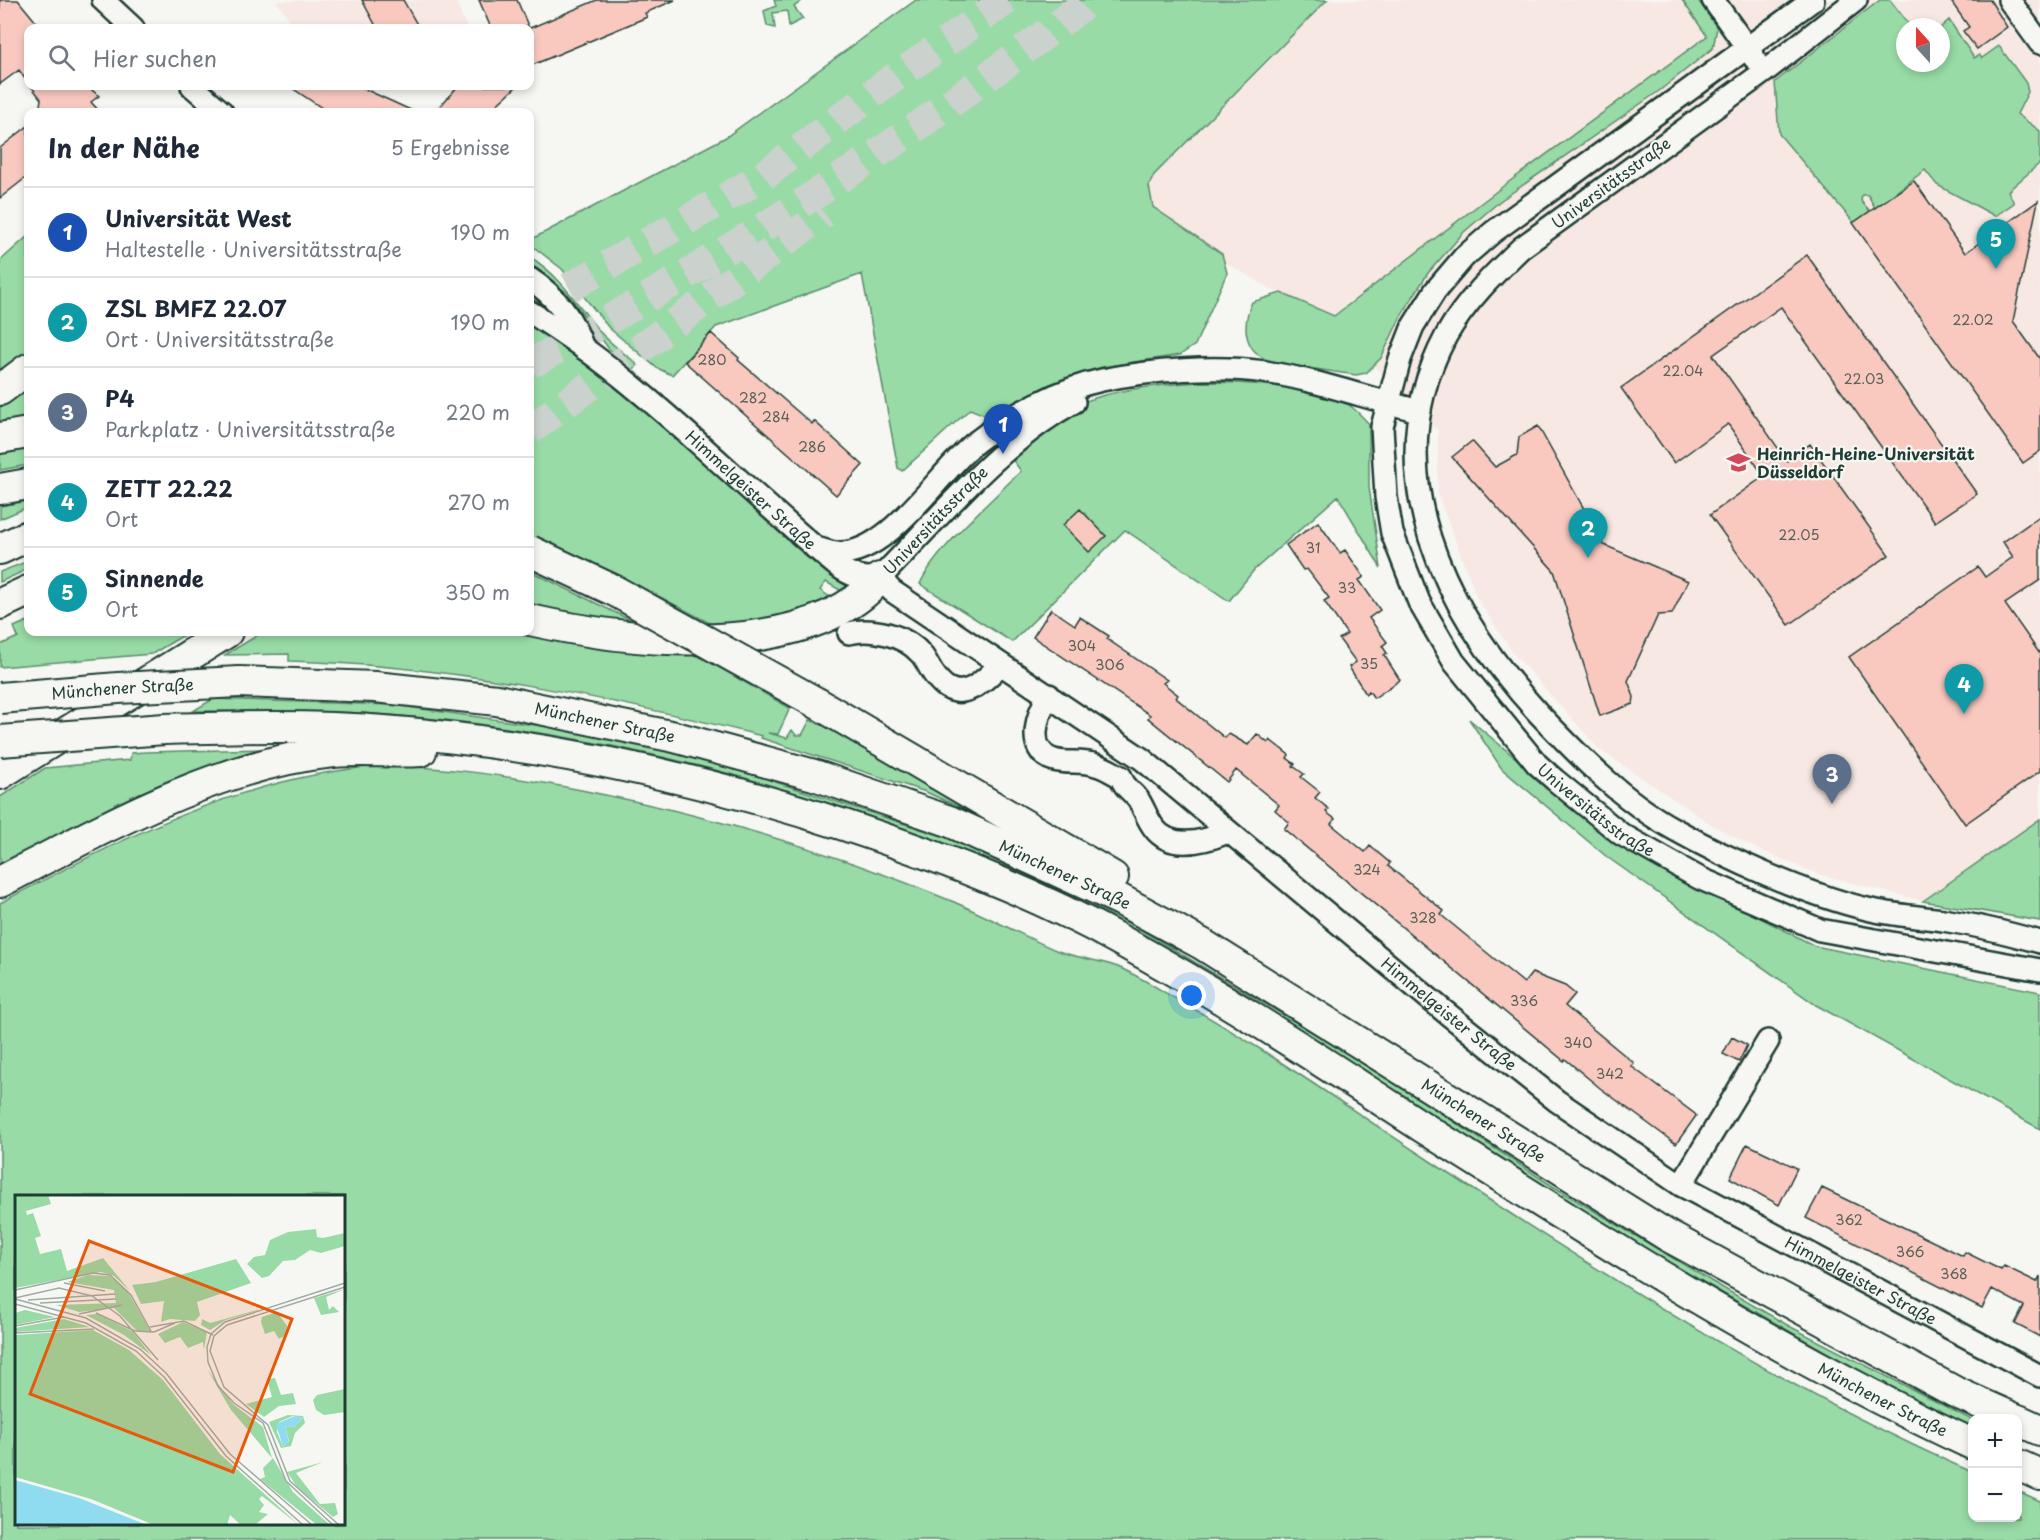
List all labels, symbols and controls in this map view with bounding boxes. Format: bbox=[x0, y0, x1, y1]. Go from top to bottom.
north arrow bbox=[1896, 18, 1950, 72]
search box bbox=[24, 24, 534, 90]
icon: search bbox=[45, 41, 78, 74]
text: Hier suchen bbox=[93, 41, 217, 74]
text: In der Nähe bbox=[48, 128, 200, 167]
street label: Universitätsstraße bbox=[1546, 131, 1675, 234]
text: 5 Ergebnisse bbox=[391, 132, 510, 162]
text: Universität West bbox=[105, 201, 292, 234]
text: 1 bbox=[63, 217, 72, 247]
text: 190 m bbox=[451, 217, 510, 247]
pin: 5 bbox=[1976, 220, 2016, 269]
text: Haltestelle · Universitätsstraße bbox=[105, 234, 402, 264]
text: ZSL BMFZ 22.07 bbox=[105, 291, 286, 324]
text: 2 bbox=[60, 307, 75, 337]
text: 190 m bbox=[451, 307, 510, 337]
house number: 22.02 bbox=[1952, 309, 1994, 330]
text: Ort · Universitätsstraße bbox=[105, 324, 334, 354]
house number: 280 bbox=[698, 349, 726, 370]
house number: 22.04 bbox=[1663, 360, 1703, 381]
house number: 22.03 bbox=[1844, 368, 1884, 389]
text: P4 bbox=[105, 381, 134, 414]
house number: 282 bbox=[739, 387, 767, 408]
text: 3 bbox=[61, 397, 74, 427]
text: 220 m bbox=[446, 397, 510, 427]
pin: 1 bbox=[984, 404, 1022, 454]
house number: 284 bbox=[762, 406, 790, 427]
text: Parkplatz · Universitätsstraße bbox=[105, 414, 395, 444]
street label: Himmelgeister Straße bbox=[681, 424, 822, 555]
house number: 286 bbox=[798, 436, 826, 457]
place label: Heinrich-Heine-Universität Düsseldorf bbox=[1757, 441, 1975, 483]
school or university icon: Heinrich-Heine-Universität Düsseldorf bbox=[1726, 450, 1752, 476]
street label: Universitätsstraße bbox=[877, 460, 993, 579]
text: ZETT 22.22 bbox=[105, 471, 232, 504]
text: 4 bbox=[61, 487, 74, 517]
text: 270 m bbox=[447, 487, 510, 517]
text: Ort bbox=[105, 504, 138, 534]
pin: 2 bbox=[1568, 508, 1608, 558]
house number: 22.05 bbox=[1779, 524, 1819, 545]
house number: 31 bbox=[1306, 537, 1320, 558]
text: Sinnende bbox=[105, 561, 204, 594]
text: 5 bbox=[61, 577, 74, 607]
text: 350 m bbox=[445, 577, 510, 607]
house number: 33 bbox=[1338, 577, 1356, 598]
text: Ort bbox=[105, 594, 138, 624]
house number: 304 bbox=[1068, 635, 1096, 656]
house number: 35 bbox=[1360, 653, 1378, 674]
house number: 306 bbox=[1095, 654, 1125, 675]
pin: 4 bbox=[1944, 664, 1984, 714]
street label: Münchener Straße bbox=[50, 671, 194, 705]
street label: Münchener Straße bbox=[533, 695, 677, 748]
pin: 3 bbox=[1812, 754, 1852, 804]
street label: Universitätsstraße bbox=[1532, 757, 1659, 862]
street label: Münchener Straße bbox=[996, 833, 1136, 914]
house number: 324 bbox=[1353, 859, 1381, 880]
house number: 328 bbox=[1409, 907, 1437, 928]
street label: Himmelgeister Straße bbox=[1377, 951, 1523, 1076]
your location bbox=[1177, 981, 1206, 1010]
house number: 336 bbox=[1510, 990, 1538, 1011]
house number: 340 bbox=[1564, 1032, 1592, 1053]
house number: 342 bbox=[1596, 1063, 1624, 1084]
street label: Münchener Straße bbox=[1417, 1072, 1551, 1168]
inset map bbox=[15, 1195, 345, 1525]
house number: 362 bbox=[1835, 1209, 1863, 1230]
street label: Himmelgeister Straße bbox=[1781, 1230, 1941, 1330]
house number: 366 bbox=[1896, 1241, 1924, 1262]
house number: 368 bbox=[1940, 1263, 1968, 1284]
street label: Münchener Straße bbox=[1814, 1356, 1952, 1442]
map controls bbox=[1968, 1414, 2022, 1522]
button: + bbox=[1968, 1414, 2022, 1468]
button: − bbox=[1968, 1468, 2022, 1522]

